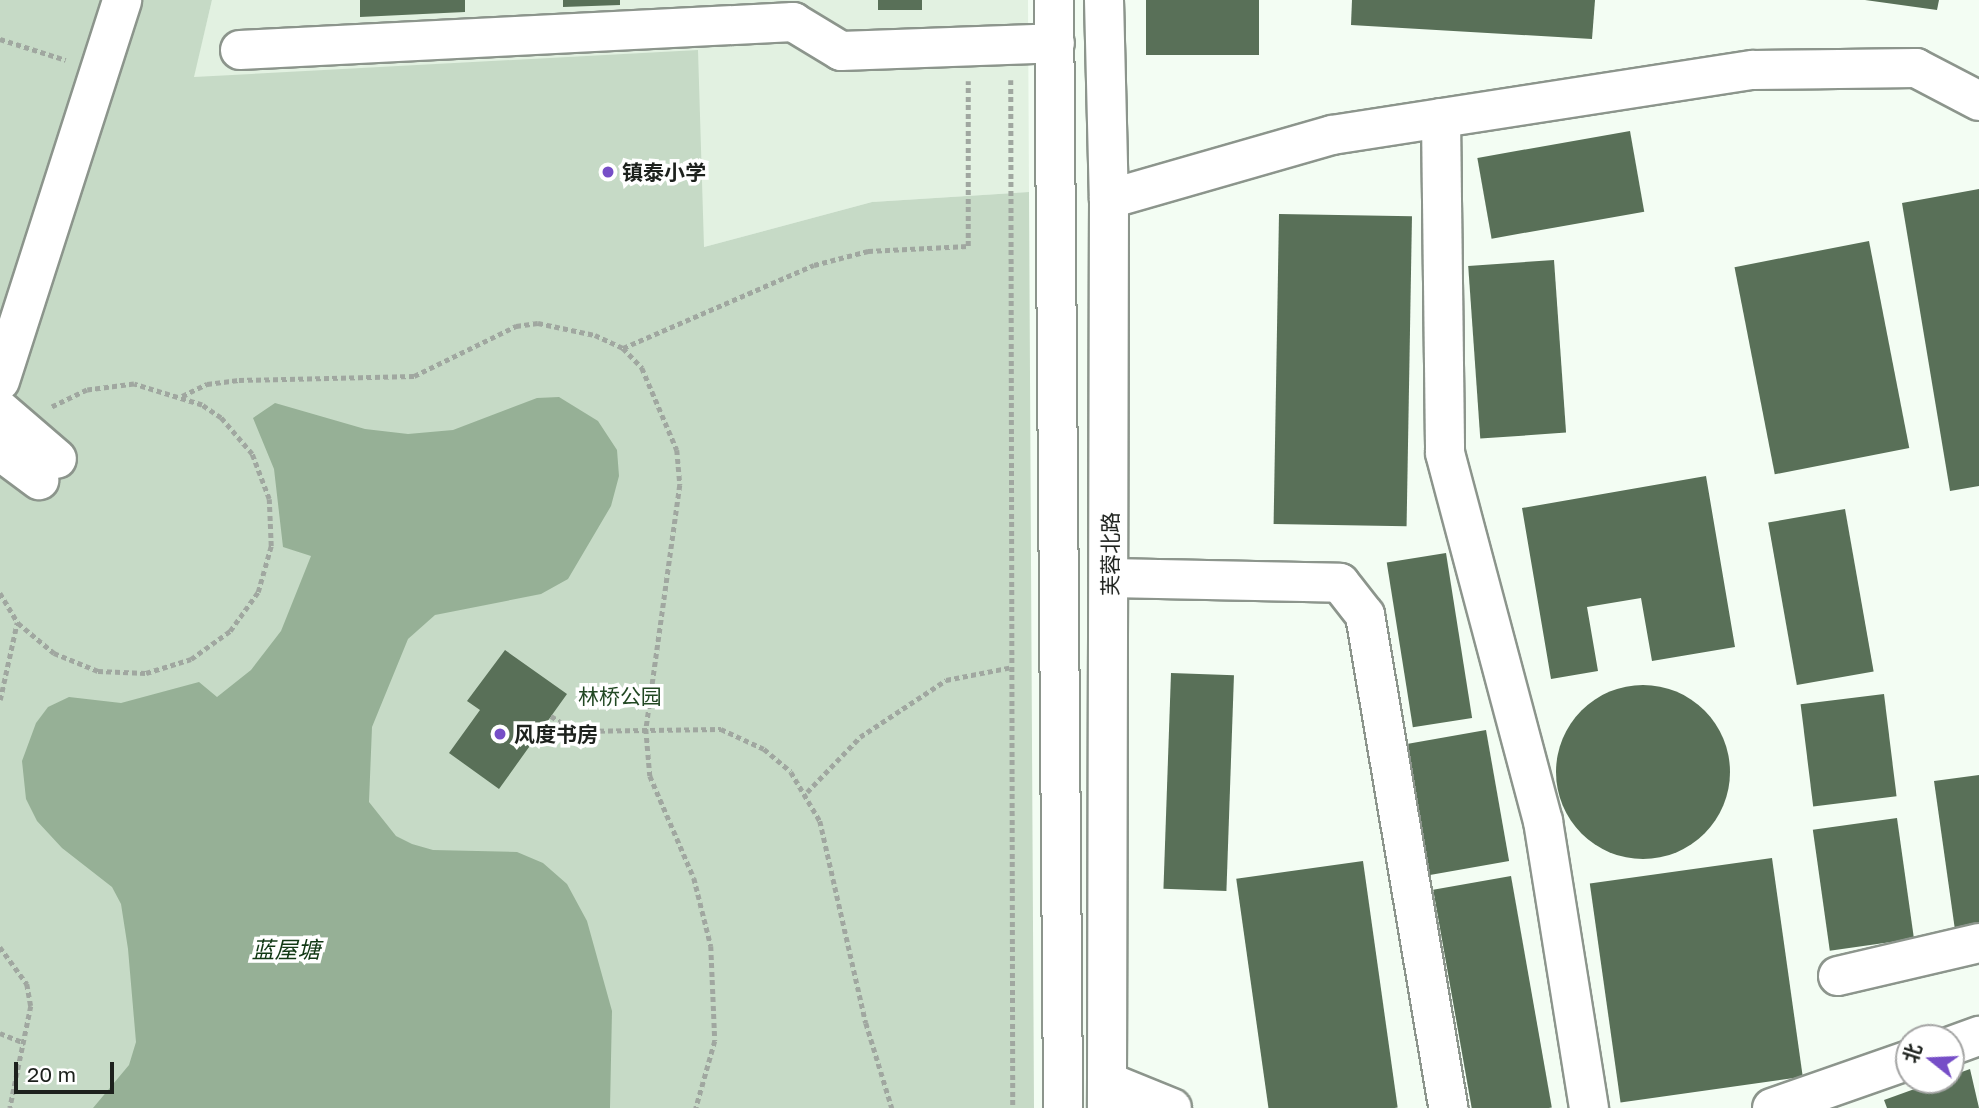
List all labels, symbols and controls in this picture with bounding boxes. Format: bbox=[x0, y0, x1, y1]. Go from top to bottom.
place label: 镇泰小学 bbox=[622, 159, 706, 185]
marker: 镇泰小学 bbox=[600, 164, 616, 180]
street label: 芙蓉北路 bbox=[1097, 512, 1123, 596]
park label: 林桥公园 bbox=[578, 683, 662, 709]
place label: 风度书房 bbox=[514, 721, 598, 747]
marker: 风度书房 bbox=[492, 726, 508, 742]
water label: 蓝屋塘 bbox=[252, 935, 320, 963]
north arrow bbox=[1895, 1024, 1965, 1094]
text: 北 bbox=[1898, 1040, 1925, 1066]
scale bar bbox=[18, 1048, 117, 1092]
text: 20 m bbox=[27, 1061, 76, 1087]

